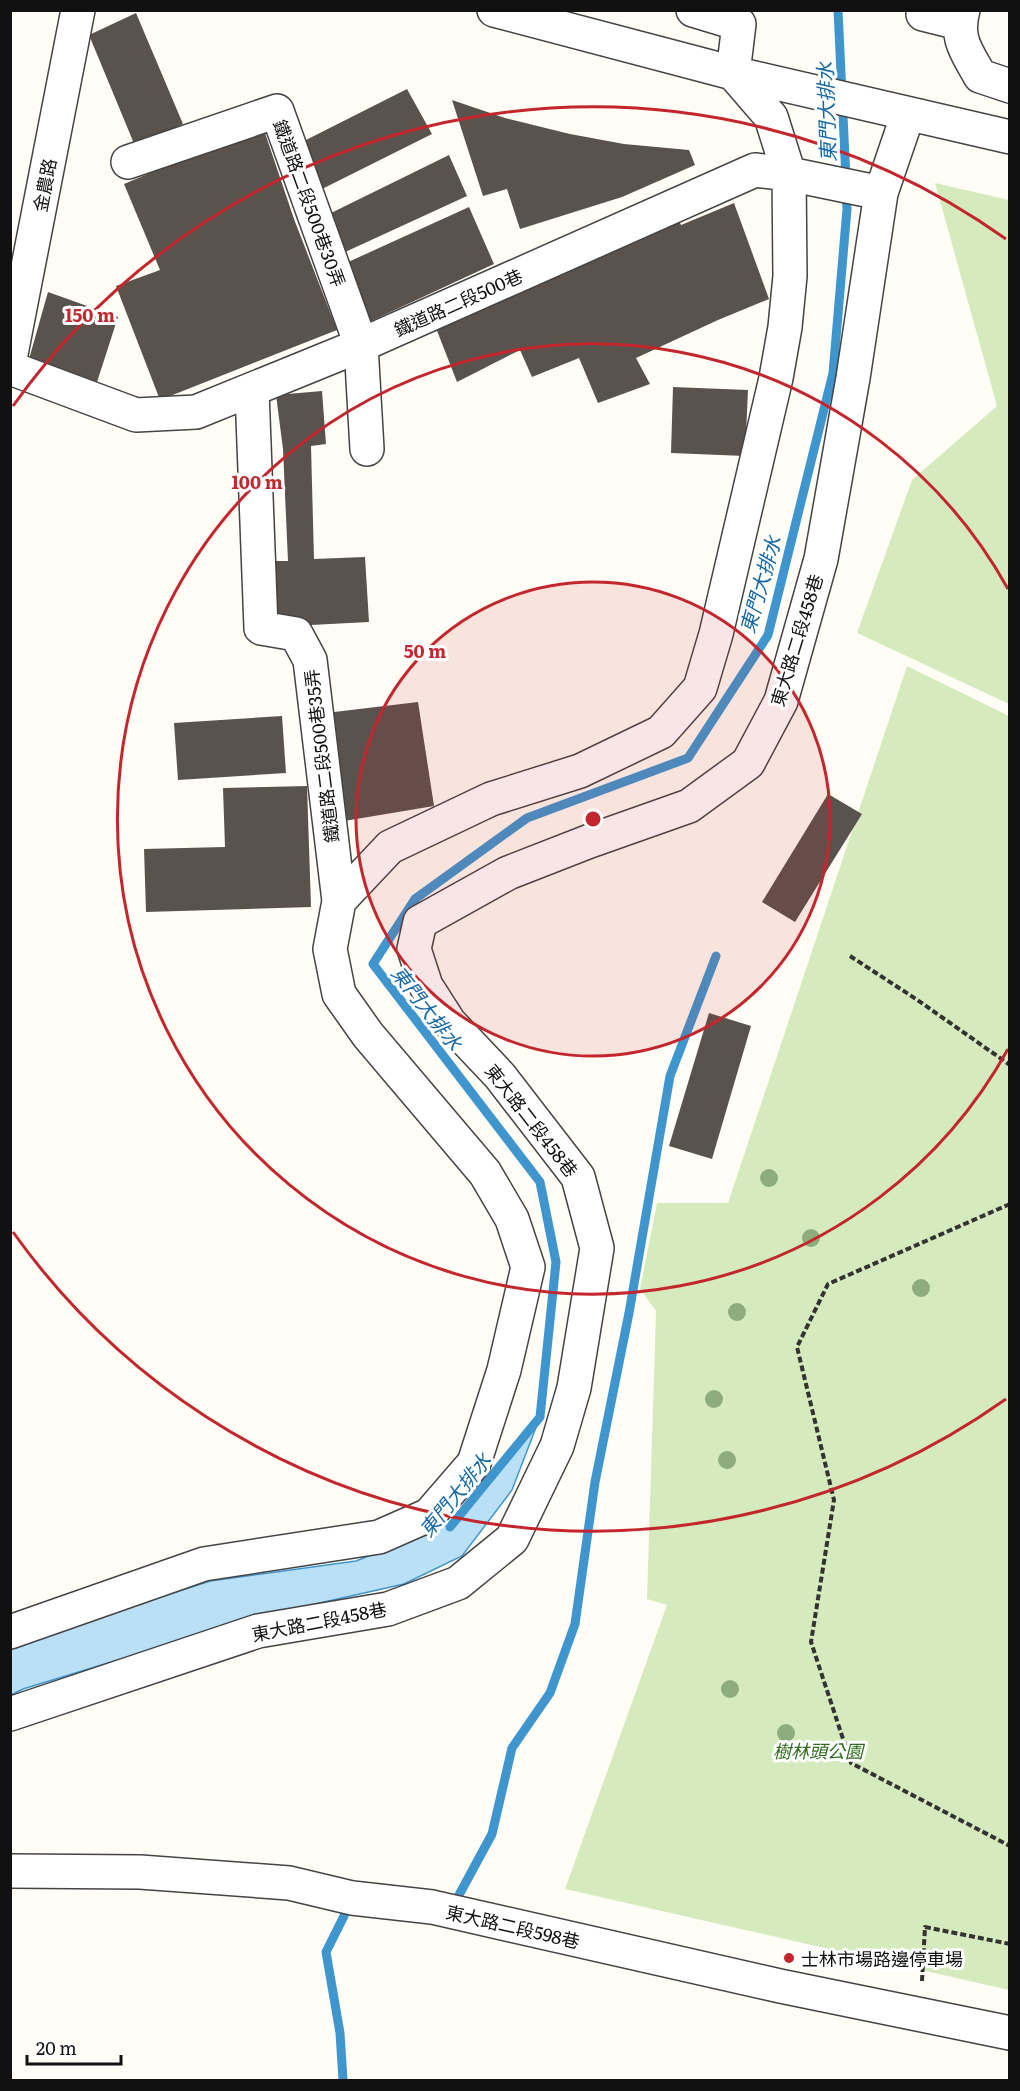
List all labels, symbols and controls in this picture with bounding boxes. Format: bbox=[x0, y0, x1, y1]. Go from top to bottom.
water label: 東門大排水 bbox=[808, 61, 842, 162]
street label: 鐵道路二段500巷30弄 bbox=[267, 116, 353, 290]
street label: 金農路 bbox=[26, 156, 62, 214]
street label: 鐵道路二段500巷 bbox=[389, 262, 527, 342]
text: 150 m bbox=[65, 301, 115, 328]
text: 100 m bbox=[231, 468, 283, 495]
water label: 東門大排水 bbox=[731, 531, 787, 636]
street label: 東大路二段458巷 bbox=[763, 571, 829, 709]
text: 50 m bbox=[404, 637, 446, 664]
street label: 鐵道路二段500巷35弄 bbox=[297, 668, 345, 844]
centre of rings bbox=[583, 809, 603, 829]
water label: 東門大排水 bbox=[385, 958, 471, 1056]
street label: 東大路二段458巷 bbox=[479, 1058, 585, 1182]
water label: 東門大排水 bbox=[411, 1445, 498, 1542]
street label: 東大路二段458巷 bbox=[249, 1595, 389, 1647]
park label: 樹林頭公園 bbox=[773, 1737, 866, 1764]
street label: 東大路二段598巷 bbox=[443, 1897, 583, 1955]
place label: 士林市場路邊停車場 bbox=[801, 1945, 963, 1972]
marker: 士林市場路邊停車場 bbox=[782, 1951, 796, 1965]
scale bar bbox=[27, 2028, 122, 2066]
text: 20 m bbox=[36, 2034, 77, 2061]

